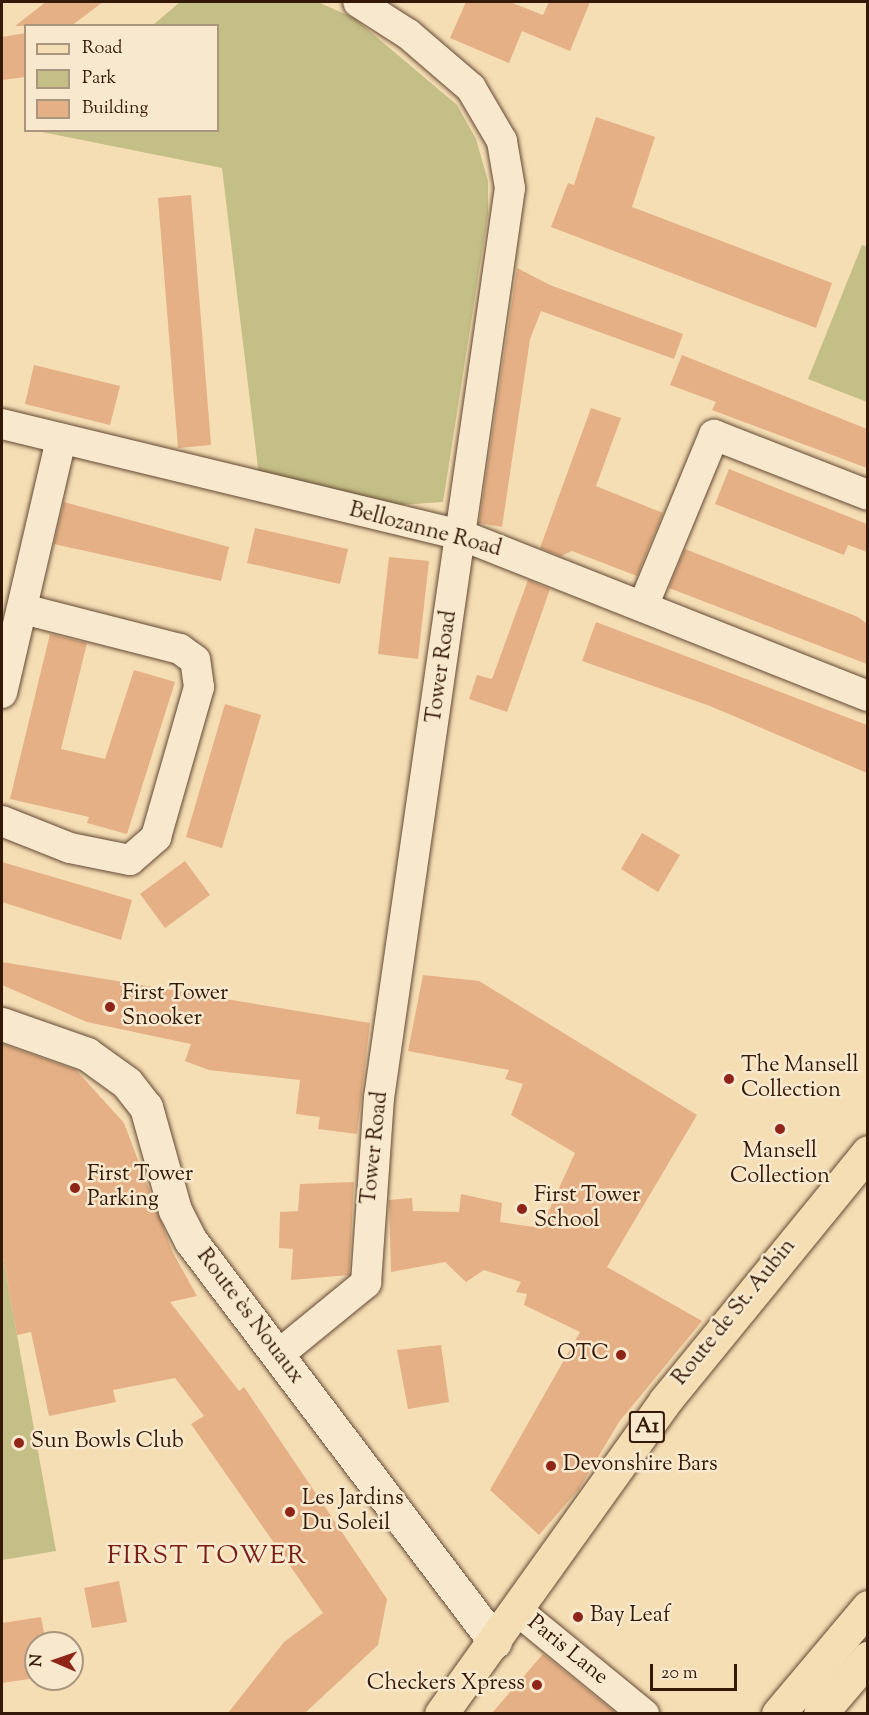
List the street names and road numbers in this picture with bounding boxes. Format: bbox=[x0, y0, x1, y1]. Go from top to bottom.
street label: Bellozanne Road bbox=[346, 498, 504, 564]
street label: Tower Road bbox=[422, 609, 464, 725]
street label: Tower Road bbox=[357, 1090, 395, 1206]
street label: Route de St. Aubin bbox=[668, 1234, 802, 1392]
street label: Route ès Nouaux bbox=[190, 1244, 308, 1390]
road number: A1 bbox=[628, 1409, 666, 1445]
street label: Paris Lane bbox=[521, 1610, 613, 1692]

